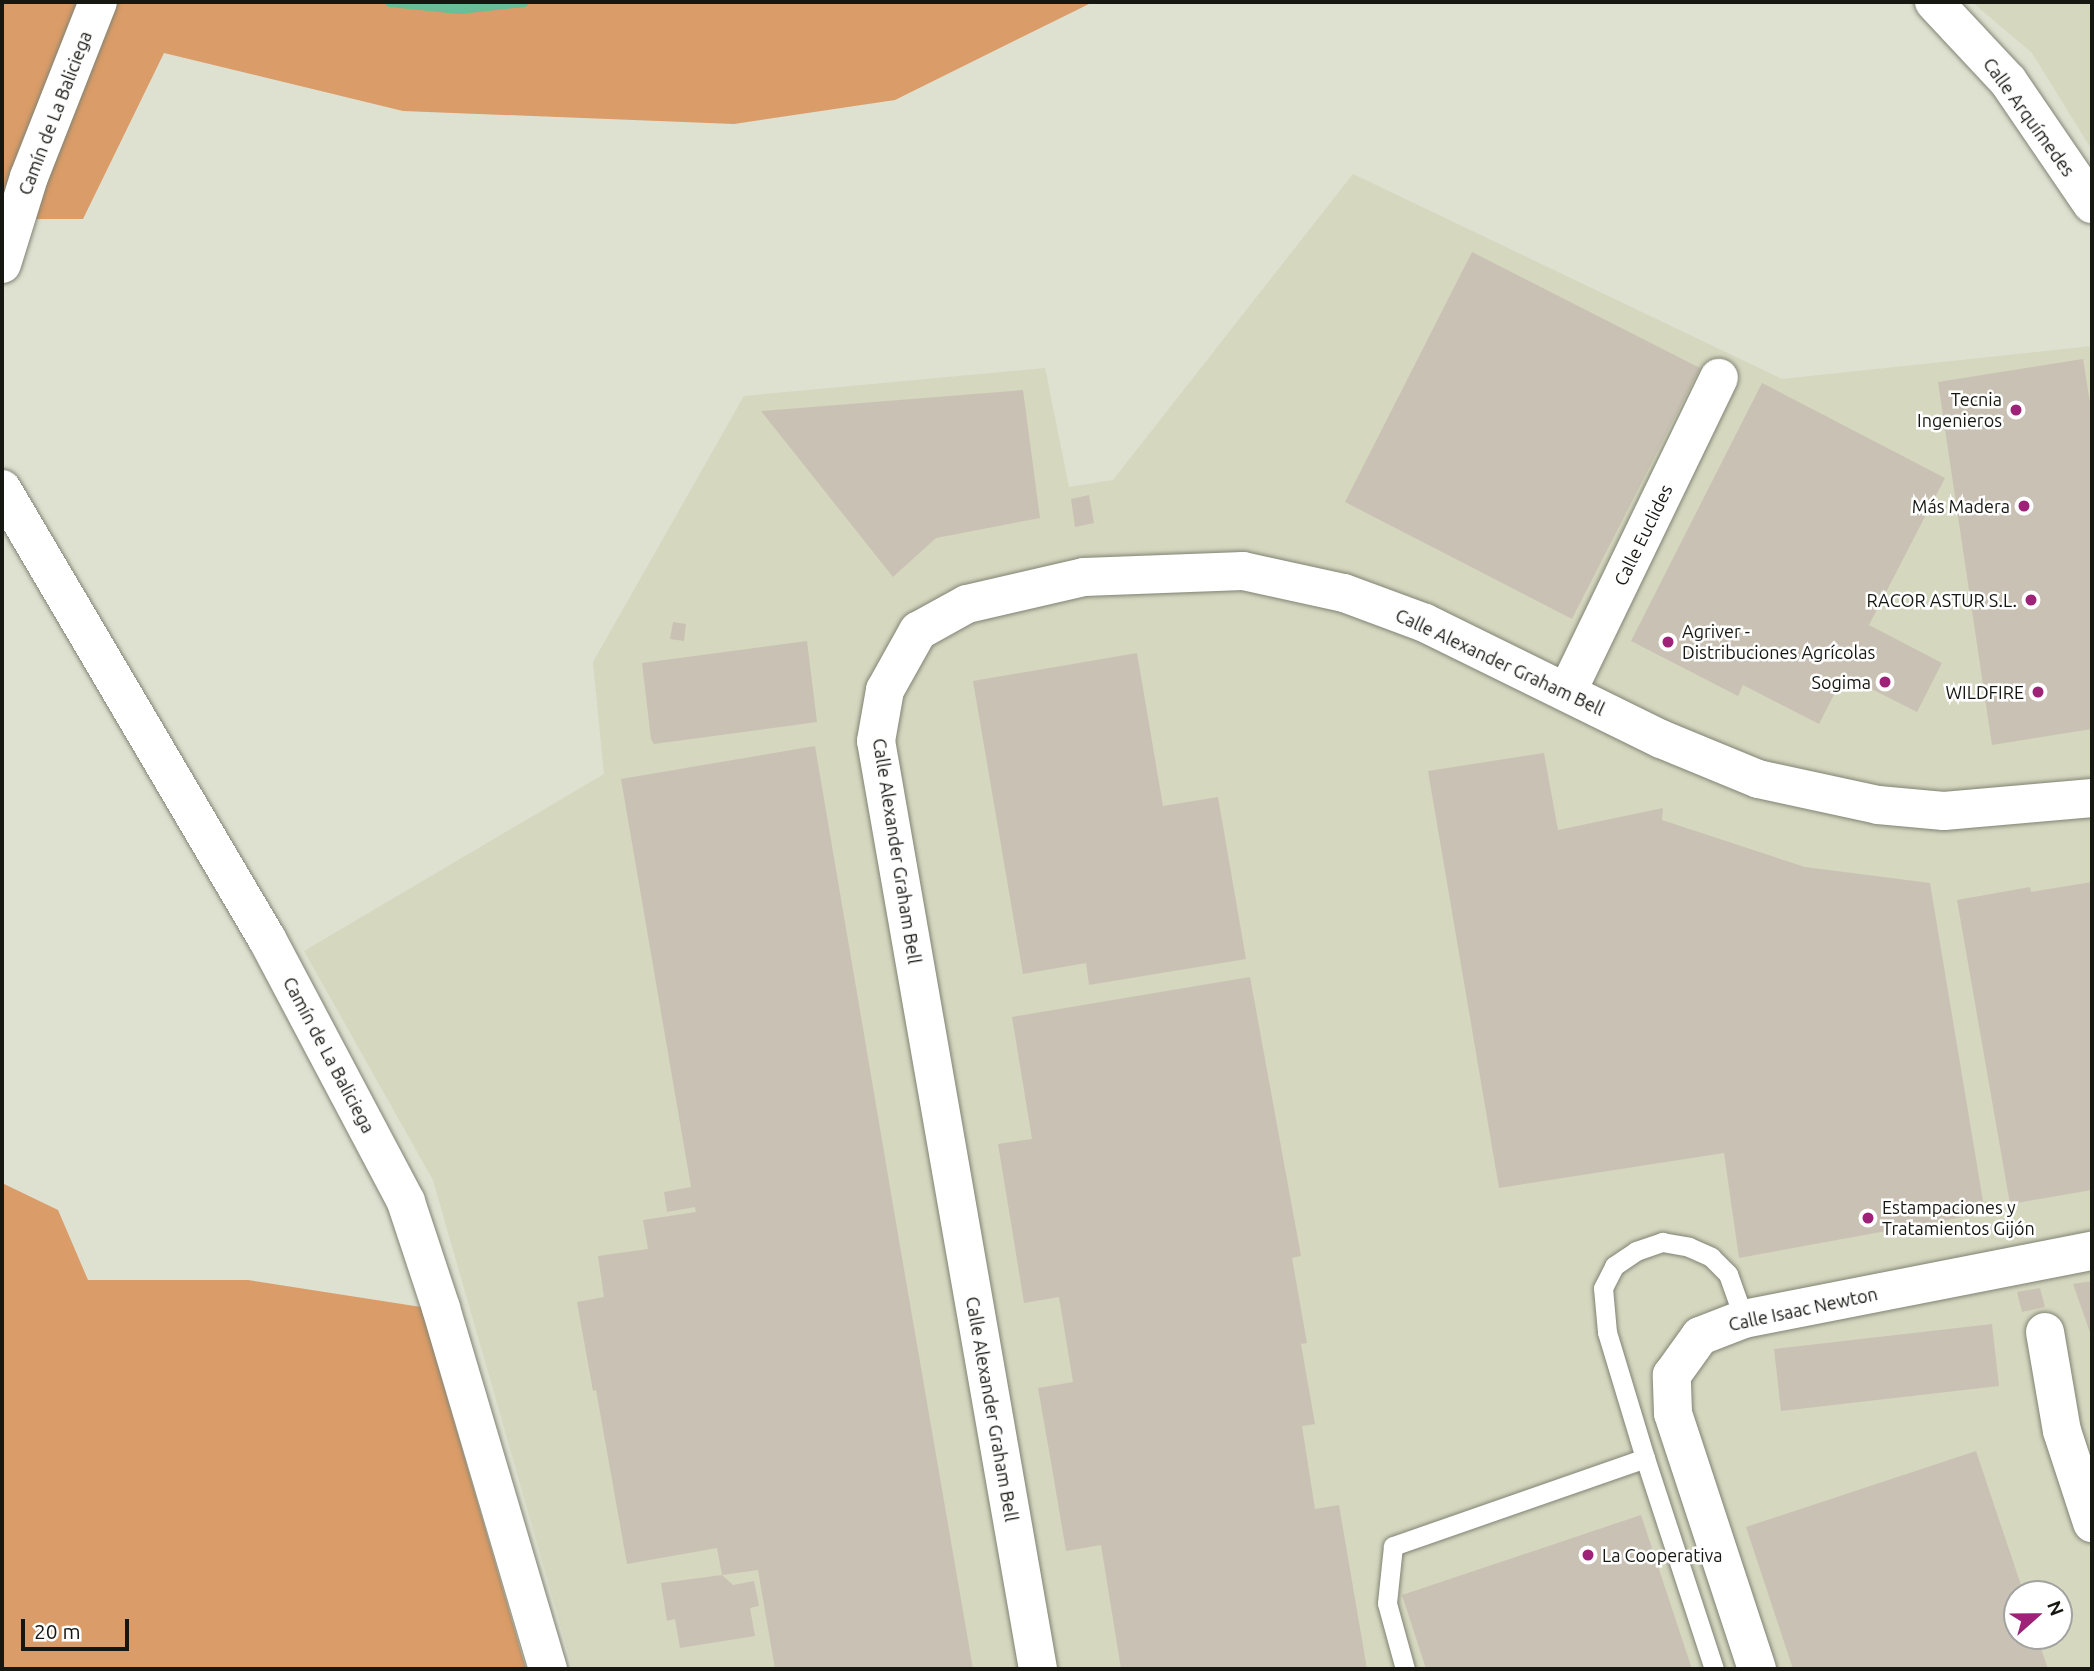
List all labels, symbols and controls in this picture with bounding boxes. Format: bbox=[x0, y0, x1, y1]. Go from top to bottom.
street label: Camín de La Baliciega bbox=[14, 28, 96, 198]
street label: Calle Arquímedes bbox=[1979, 54, 2079, 180]
place label: Tecnia Ingenieros bbox=[1917, 389, 2002, 432]
marker: Tecnia Ingenieros bbox=[2008, 402, 2024, 418]
street label: Calle Euclides bbox=[1609, 481, 1677, 589]
place label: Más Madera bbox=[1912, 495, 2010, 517]
marker: Más Madera bbox=[2016, 498, 2032, 514]
place label: RACOR ASTUR S.L. bbox=[1866, 589, 2017, 611]
marker: RACOR ASTUR S.L. bbox=[2023, 592, 2039, 608]
street label: Calle Alexander Graham Bell bbox=[1392, 604, 1608, 720]
place label: Agriver - Distribuciones Agrícolas bbox=[1682, 621, 1875, 664]
marker: Agriver - Distribuciones Agrícolas bbox=[1660, 634, 1676, 650]
place label: Sogima bbox=[1812, 671, 1871, 693]
marker: Sogima bbox=[1877, 674, 1893, 690]
place label: WILDFIRE bbox=[1945, 681, 2024, 703]
marker: WILDFIRE bbox=[2030, 684, 2046, 700]
street label: Calle Alexander Graham Bell bbox=[868, 737, 926, 965]
street label: Camín de La Baliciega bbox=[279, 973, 379, 1137]
place label: Estampaciones y Tratamientos Gijón bbox=[1882, 1197, 2035, 1240]
marker: Estampaciones y Tratamientos Gijón bbox=[1860, 1210, 1876, 1226]
street label: Calle Isaac Newton bbox=[1727, 1283, 1879, 1335]
street label: Calle Alexander Graham Bell bbox=[962, 1295, 1022, 1523]
place label: La Cooperativa bbox=[1602, 1544, 1723, 1566]
marker: La Cooperativa bbox=[1580, 1547, 1596, 1563]
north arrow bbox=[2003, 1580, 2073, 1650]
text: N bbox=[2043, 1598, 2069, 1619]
scale bar bbox=[24, 1604, 133, 1648]
text: 20 m bbox=[34, 1619, 81, 1643]

